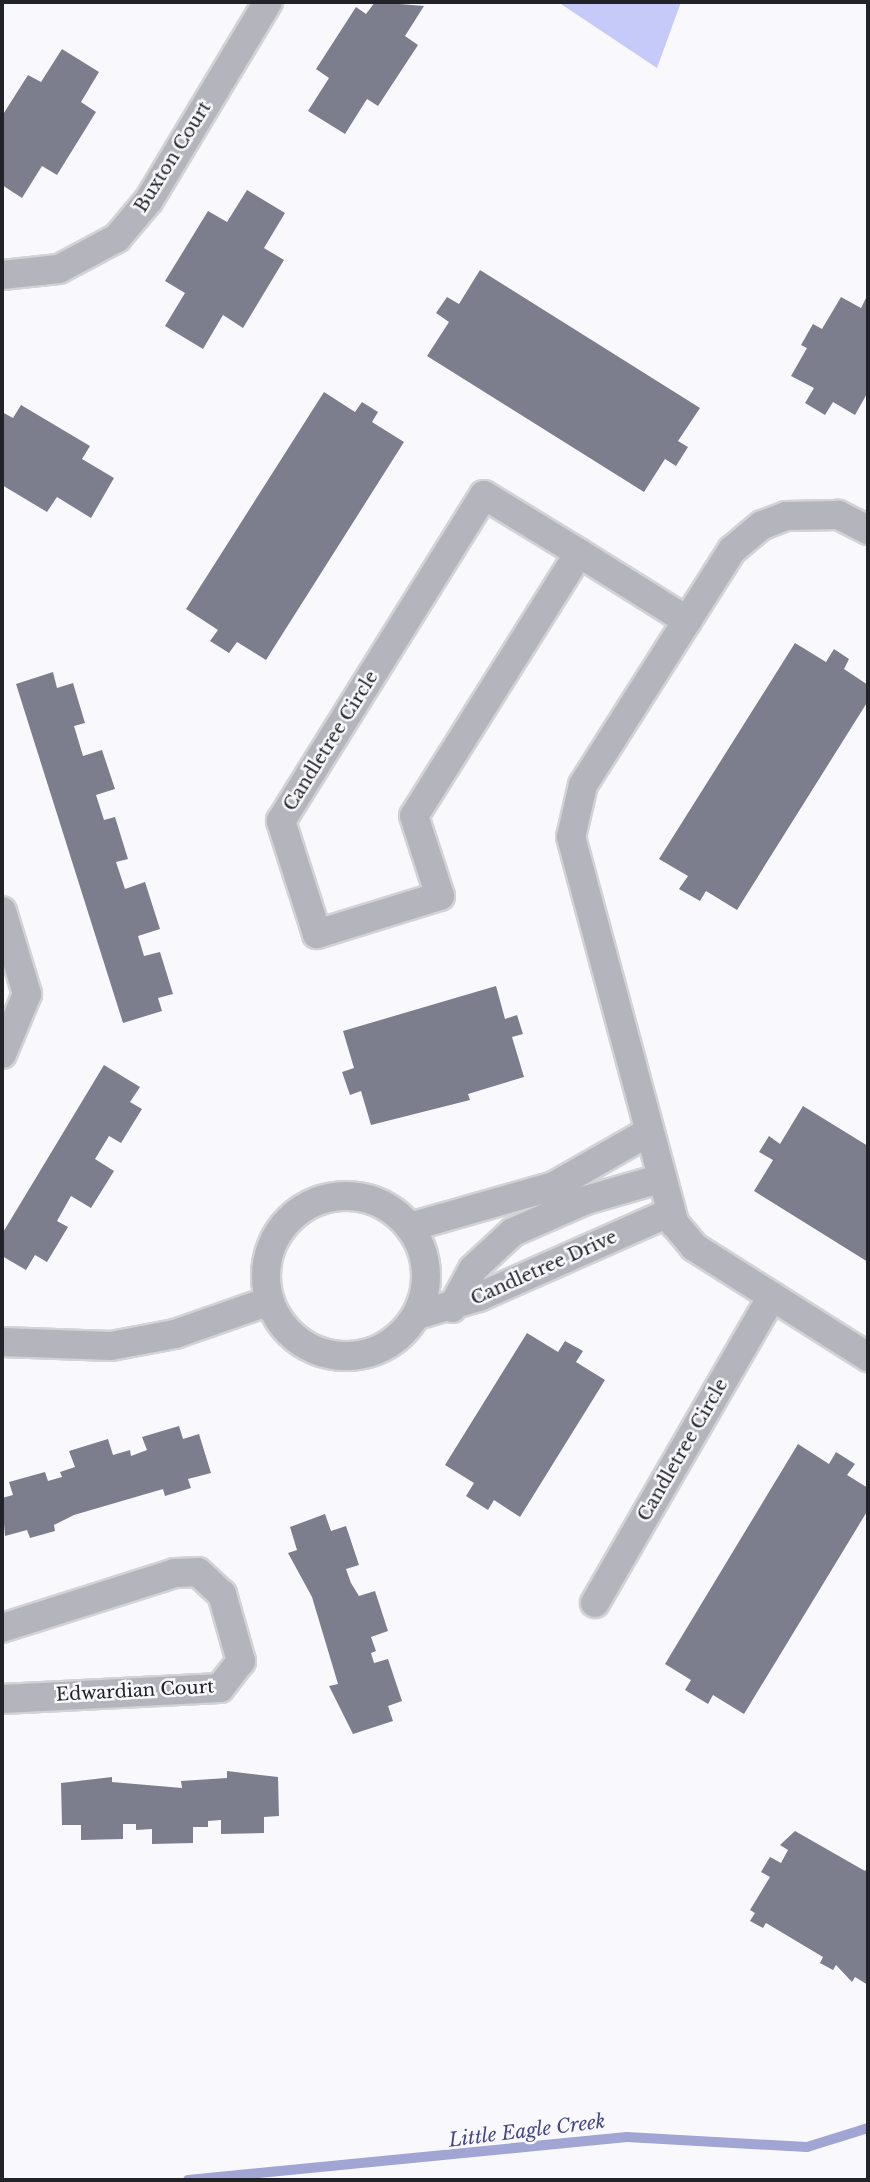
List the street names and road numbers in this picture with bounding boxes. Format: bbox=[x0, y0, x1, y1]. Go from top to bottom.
street label: Buxton Court bbox=[130, 98, 216, 216]
street label: Candletree Circle bbox=[279, 667, 383, 815]
street label: Candletree Drive bbox=[468, 1226, 620, 1310]
street label: Candletree Circle bbox=[633, 1375, 733, 1525]
street label: Edwardian Court bbox=[55, 1676, 215, 1706]

